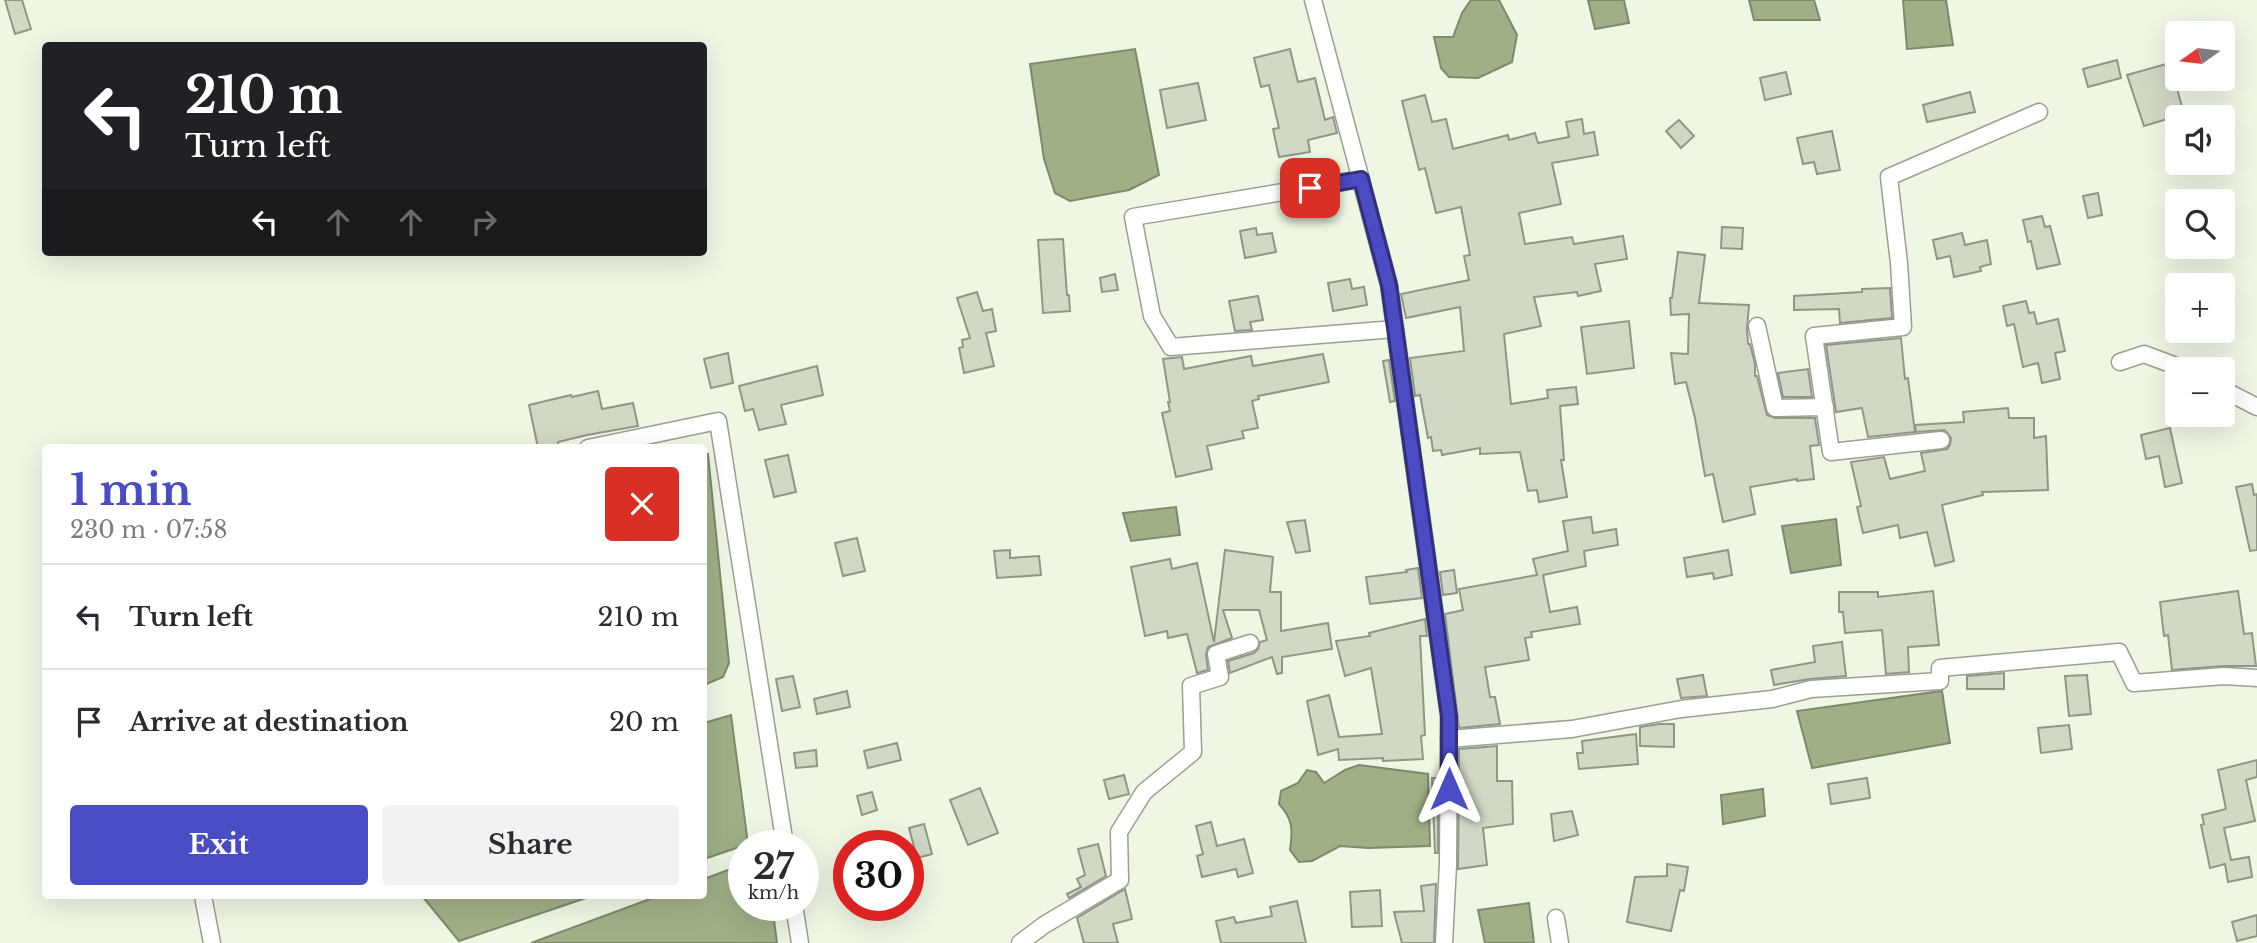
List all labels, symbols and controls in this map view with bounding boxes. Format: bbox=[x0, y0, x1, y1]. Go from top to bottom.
north arrow bbox=[2165, 21, 2235, 91]
map controls bbox=[2165, 21, 2235, 427]
text: 210 m bbox=[185, 65, 343, 126]
icon: left bbox=[70, 70, 161, 161]
button: sound bbox=[2165, 105, 2235, 175]
text: Turn left bbox=[185, 126, 331, 166]
pin bbox=[1280, 158, 1340, 218]
icon: arrive bbox=[1291, 169, 1329, 207]
button: search bbox=[2165, 189, 2235, 259]
icon: left bbox=[246, 203, 284, 241]
icon: ahead bbox=[319, 203, 357, 241]
icon: ahead bbox=[392, 203, 430, 241]
icon: right bbox=[465, 203, 503, 241]
button: + bbox=[2165, 273, 2235, 343]
button: − bbox=[2165, 357, 2235, 427]
text: 1 min bbox=[70, 464, 192, 516]
button: close bbox=[605, 467, 679, 541]
text: 230 m · 07:58 bbox=[70, 516, 227, 544]
icon: left bbox=[70, 598, 108, 636]
text: Turn left bbox=[129, 601, 253, 633]
text: 210 m bbox=[597, 601, 679, 633]
icon: arrive bbox=[70, 703, 108, 741]
text: Arrive at destination bbox=[129, 706, 409, 738]
text: 20 m bbox=[609, 706, 679, 738]
position arrow bbox=[1412, 752, 1486, 826]
button: Exit bbox=[70, 805, 368, 885]
button: Share bbox=[382, 805, 679, 885]
speed limit sign: 30 bbox=[833, 830, 924, 921]
text: 27 bbox=[753, 845, 794, 888]
text: km/h bbox=[748, 882, 799, 904]

